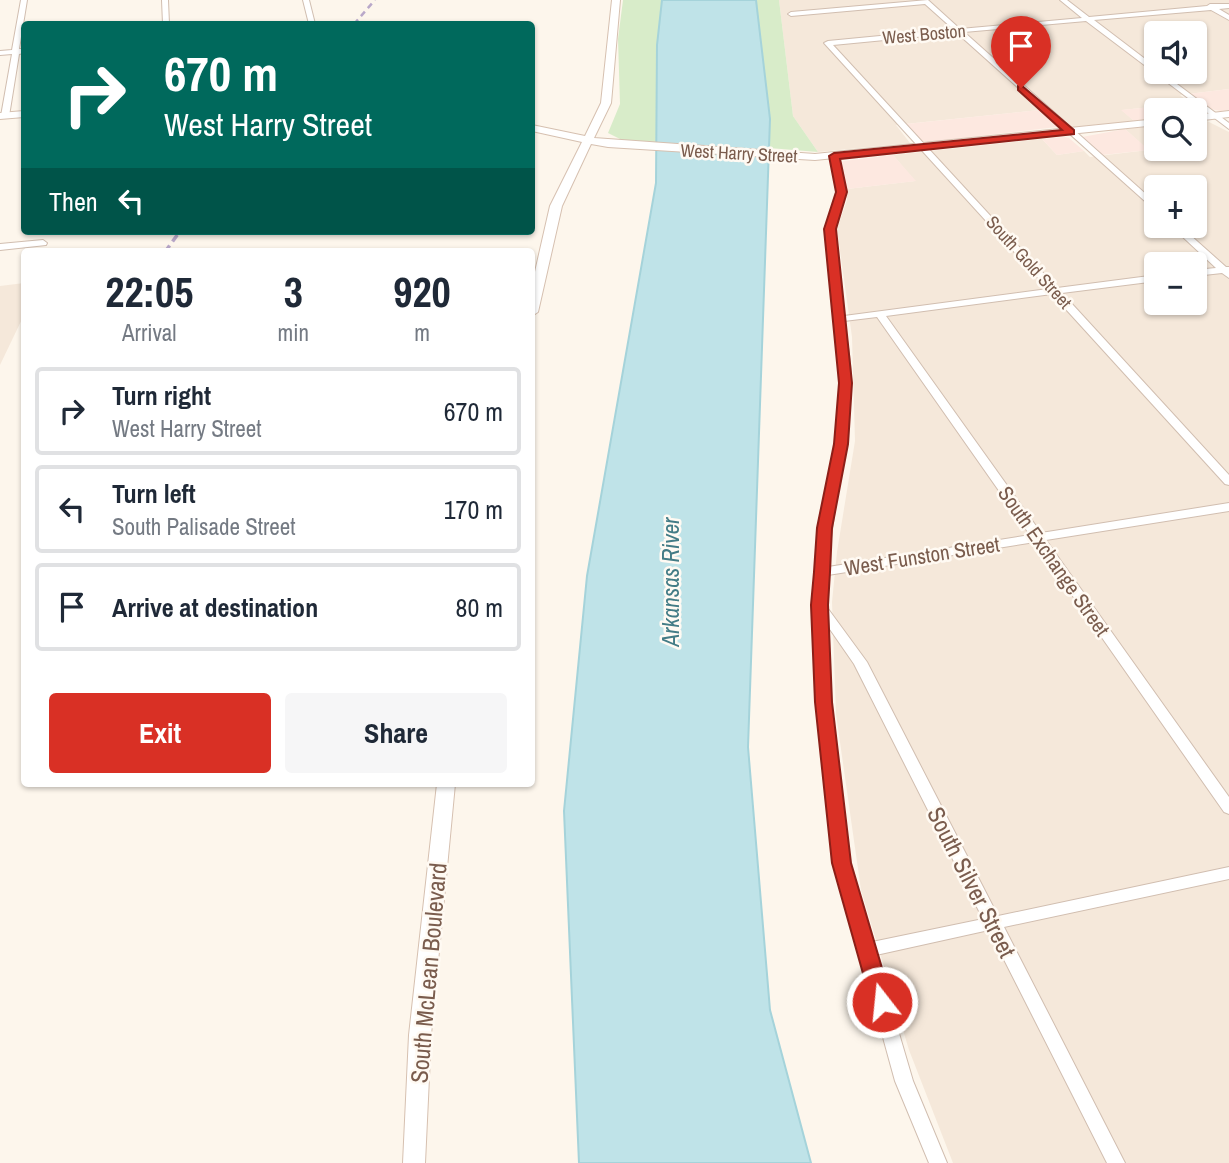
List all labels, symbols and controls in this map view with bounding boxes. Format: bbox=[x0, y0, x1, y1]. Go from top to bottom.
pin bbox=[991, 16, 1051, 88]
street label: West Boston bbox=[881, 18, 967, 50]
map controls bbox=[1144, 21, 1207, 315]
button: sound bbox=[1144, 21, 1207, 84]
icon: arrive bbox=[1002, 27, 1040, 65]
text: 670 m bbox=[164, 40, 278, 106]
icon: right bbox=[49, 49, 140, 140]
button: search bbox=[1144, 98, 1207, 161]
text: West Harry Street bbox=[164, 103, 372, 146]
street label: West Harry Street bbox=[680, 137, 798, 169]
button: + bbox=[1144, 175, 1207, 238]
icon: left bbox=[112, 182, 150, 220]
text: Then bbox=[49, 184, 98, 219]
street label: South Gold Street bbox=[980, 210, 1078, 314]
button: − bbox=[1144, 252, 1207, 315]
text: 22:05 bbox=[105, 264, 193, 320]
text: 3 bbox=[284, 264, 303, 320]
text: 920 bbox=[393, 264, 451, 320]
text: Arrival bbox=[122, 317, 177, 348]
text: min bbox=[278, 317, 309, 348]
text: m bbox=[414, 317, 430, 348]
text: Turn right bbox=[112, 378, 211, 413]
icon: right bbox=[53, 392, 91, 430]
text: 670 m bbox=[444, 394, 503, 429]
text: West Harry Street bbox=[112, 413, 262, 444]
text: Turn left bbox=[112, 476, 196, 511]
street label: South Exchange Street bbox=[991, 480, 1117, 642]
icon: left bbox=[53, 490, 91, 528]
text: 170 m bbox=[444, 492, 503, 527]
text: South Palisade Street bbox=[112, 511, 296, 542]
water label: Arkansas River bbox=[655, 517, 686, 647]
street label: West Funston Street bbox=[842, 529, 1002, 583]
icon: arrive bbox=[53, 588, 91, 626]
text: Arrive at destination bbox=[112, 590, 318, 625]
text: 80 m bbox=[456, 590, 503, 625]
button: Exit bbox=[49, 693, 271, 773]
button: Share bbox=[285, 693, 507, 773]
street label: South Silver Street bbox=[920, 801, 1024, 963]
street label: South McLean Boulevard bbox=[402, 862, 454, 1084]
position arrow bbox=[845, 965, 919, 1039]

